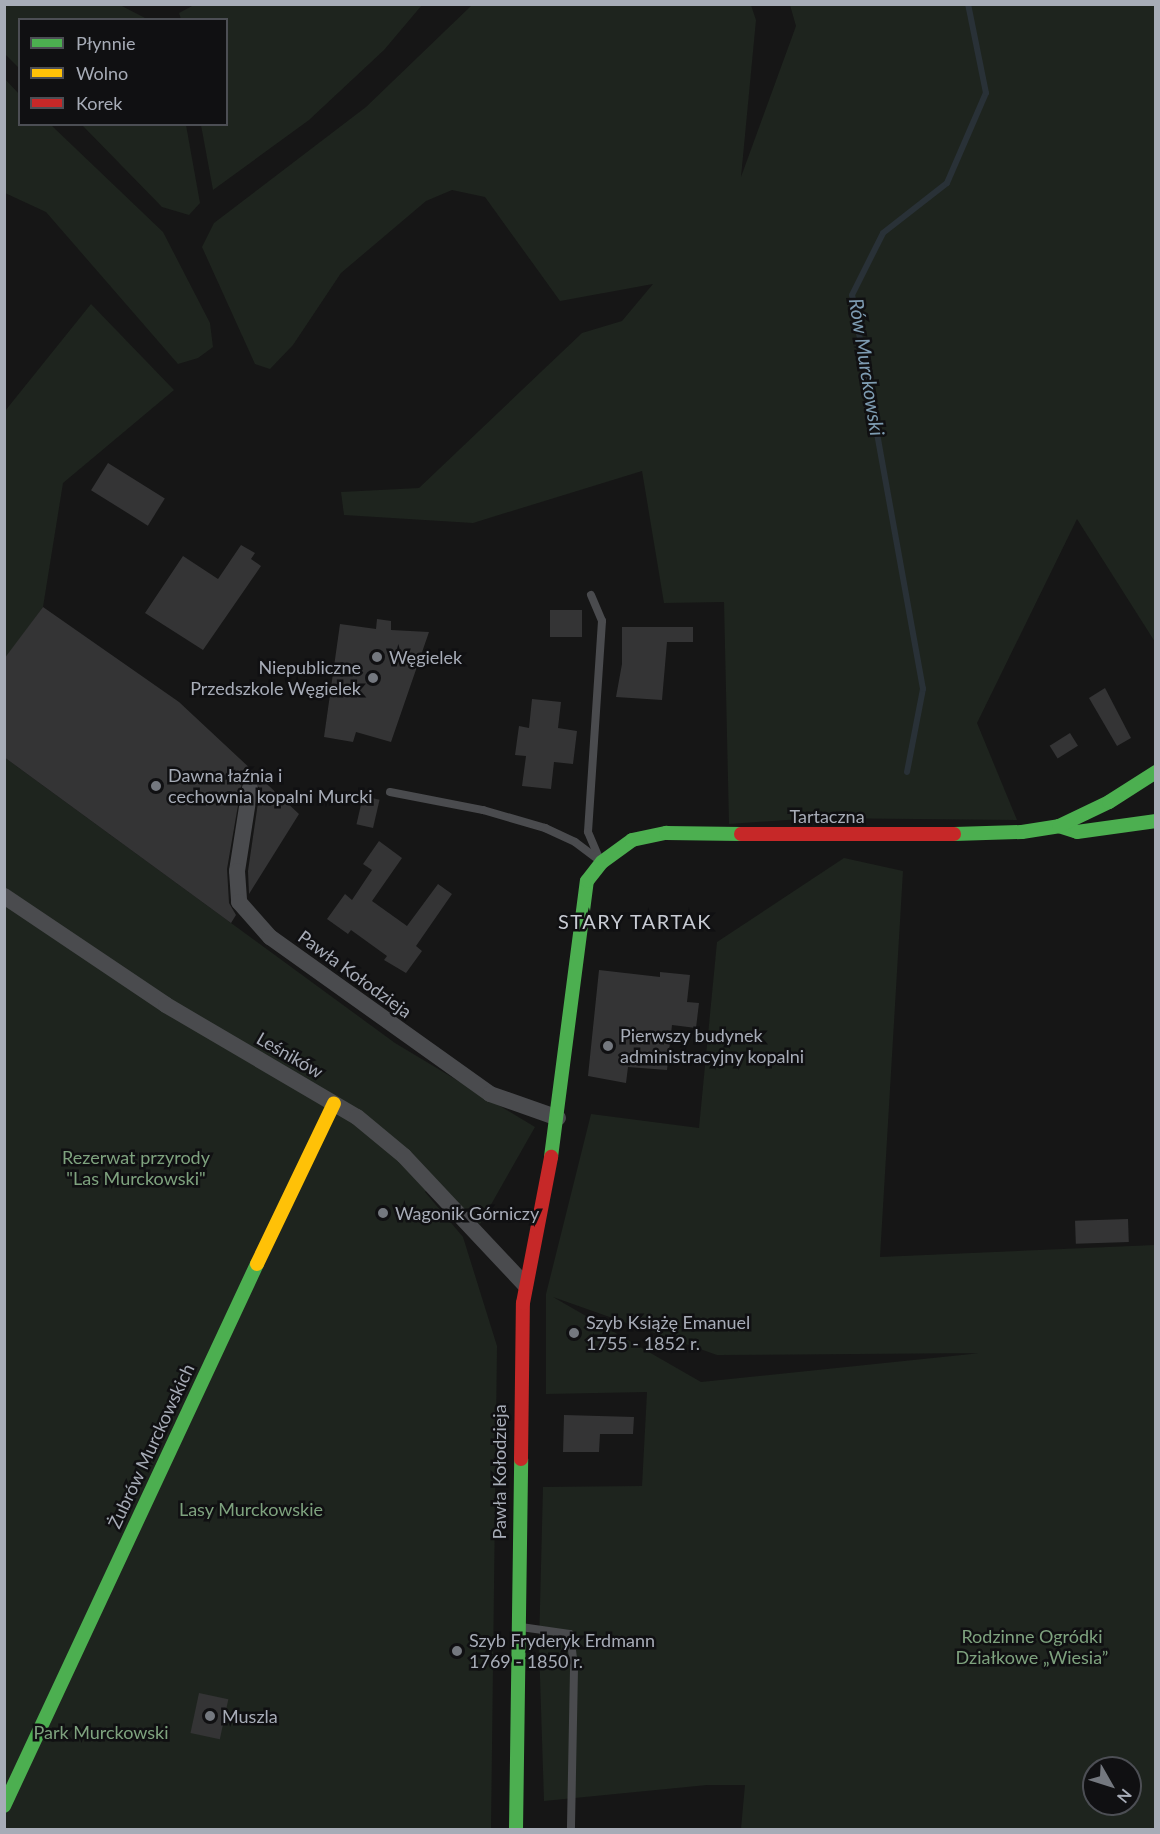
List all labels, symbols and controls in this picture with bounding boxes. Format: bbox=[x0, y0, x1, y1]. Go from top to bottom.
legend bbox=[18, 18, 228, 126]
text: Płynnie bbox=[76, 32, 136, 54]
text: Wolno bbox=[76, 62, 128, 84]
text: Korek bbox=[76, 92, 122, 114]
water label: Rów Murckowski bbox=[844, 296, 890, 438]
place label: Węgielek bbox=[389, 646, 462, 668]
marker: Węgielek bbox=[370, 650, 384, 664]
place label: Niepubliczne Przedszkole Węgielek bbox=[190, 657, 361, 700]
marker: Niepubliczne Przedszkole Węgielek bbox=[366, 671, 380, 685]
place label: Dawna łaźnia i cechownia kopalni Murcki bbox=[168, 765, 373, 808]
marker: Dawna łaźnia i cechownia kopalni Murcki bbox=[149, 779, 163, 793]
street label: Tartaczna bbox=[789, 805, 865, 827]
district label: STARY TARTAK bbox=[557, 909, 713, 933]
street label: Pawła Kołodzieja bbox=[294, 926, 416, 1022]
place label: Pierwszy budynek administracyjny kopalni bbox=[620, 1025, 804, 1068]
street label: Leśników bbox=[253, 1027, 327, 1083]
marker: Pierwszy budynek administracyjny kopalni bbox=[601, 1039, 615, 1053]
park label: Rezerwat przyrody "Las Murckowski" bbox=[62, 1147, 210, 1190]
place label: Wagonik Górniczy bbox=[395, 1202, 539, 1224]
marker: Wagonik Górniczy bbox=[376, 1206, 390, 1220]
place label: Szyb Książę Emanuel 1755 - 1852 r. bbox=[586, 1312, 750, 1354]
marker: Szyb Książę Emanuel 1755 - 1852 r. bbox=[567, 1326, 581, 1340]
street label: Żubrów Murckowskich bbox=[103, 1360, 199, 1532]
street label: Pawła Kołodzieja bbox=[488, 1404, 510, 1540]
park label: Lasy Murckowskie bbox=[179, 1498, 323, 1520]
park label: Rodzinne Ogródki Działkowe „Wiesia” bbox=[956, 1626, 1108, 1668]
place label: Szyb Fryderyk Erdmann 1769 - 1850 r. bbox=[469, 1630, 655, 1672]
marker: Szyb Fryderyk Erdmann 1769 - 1850 r. bbox=[450, 1644, 464, 1658]
place label: Muszla bbox=[222, 1705, 278, 1727]
marker: Muszla bbox=[203, 1709, 217, 1723]
park label: Park Murckowski bbox=[33, 1721, 169, 1743]
north arrow bbox=[1082, 1756, 1142, 1816]
text: N bbox=[1114, 1786, 1136, 1807]

